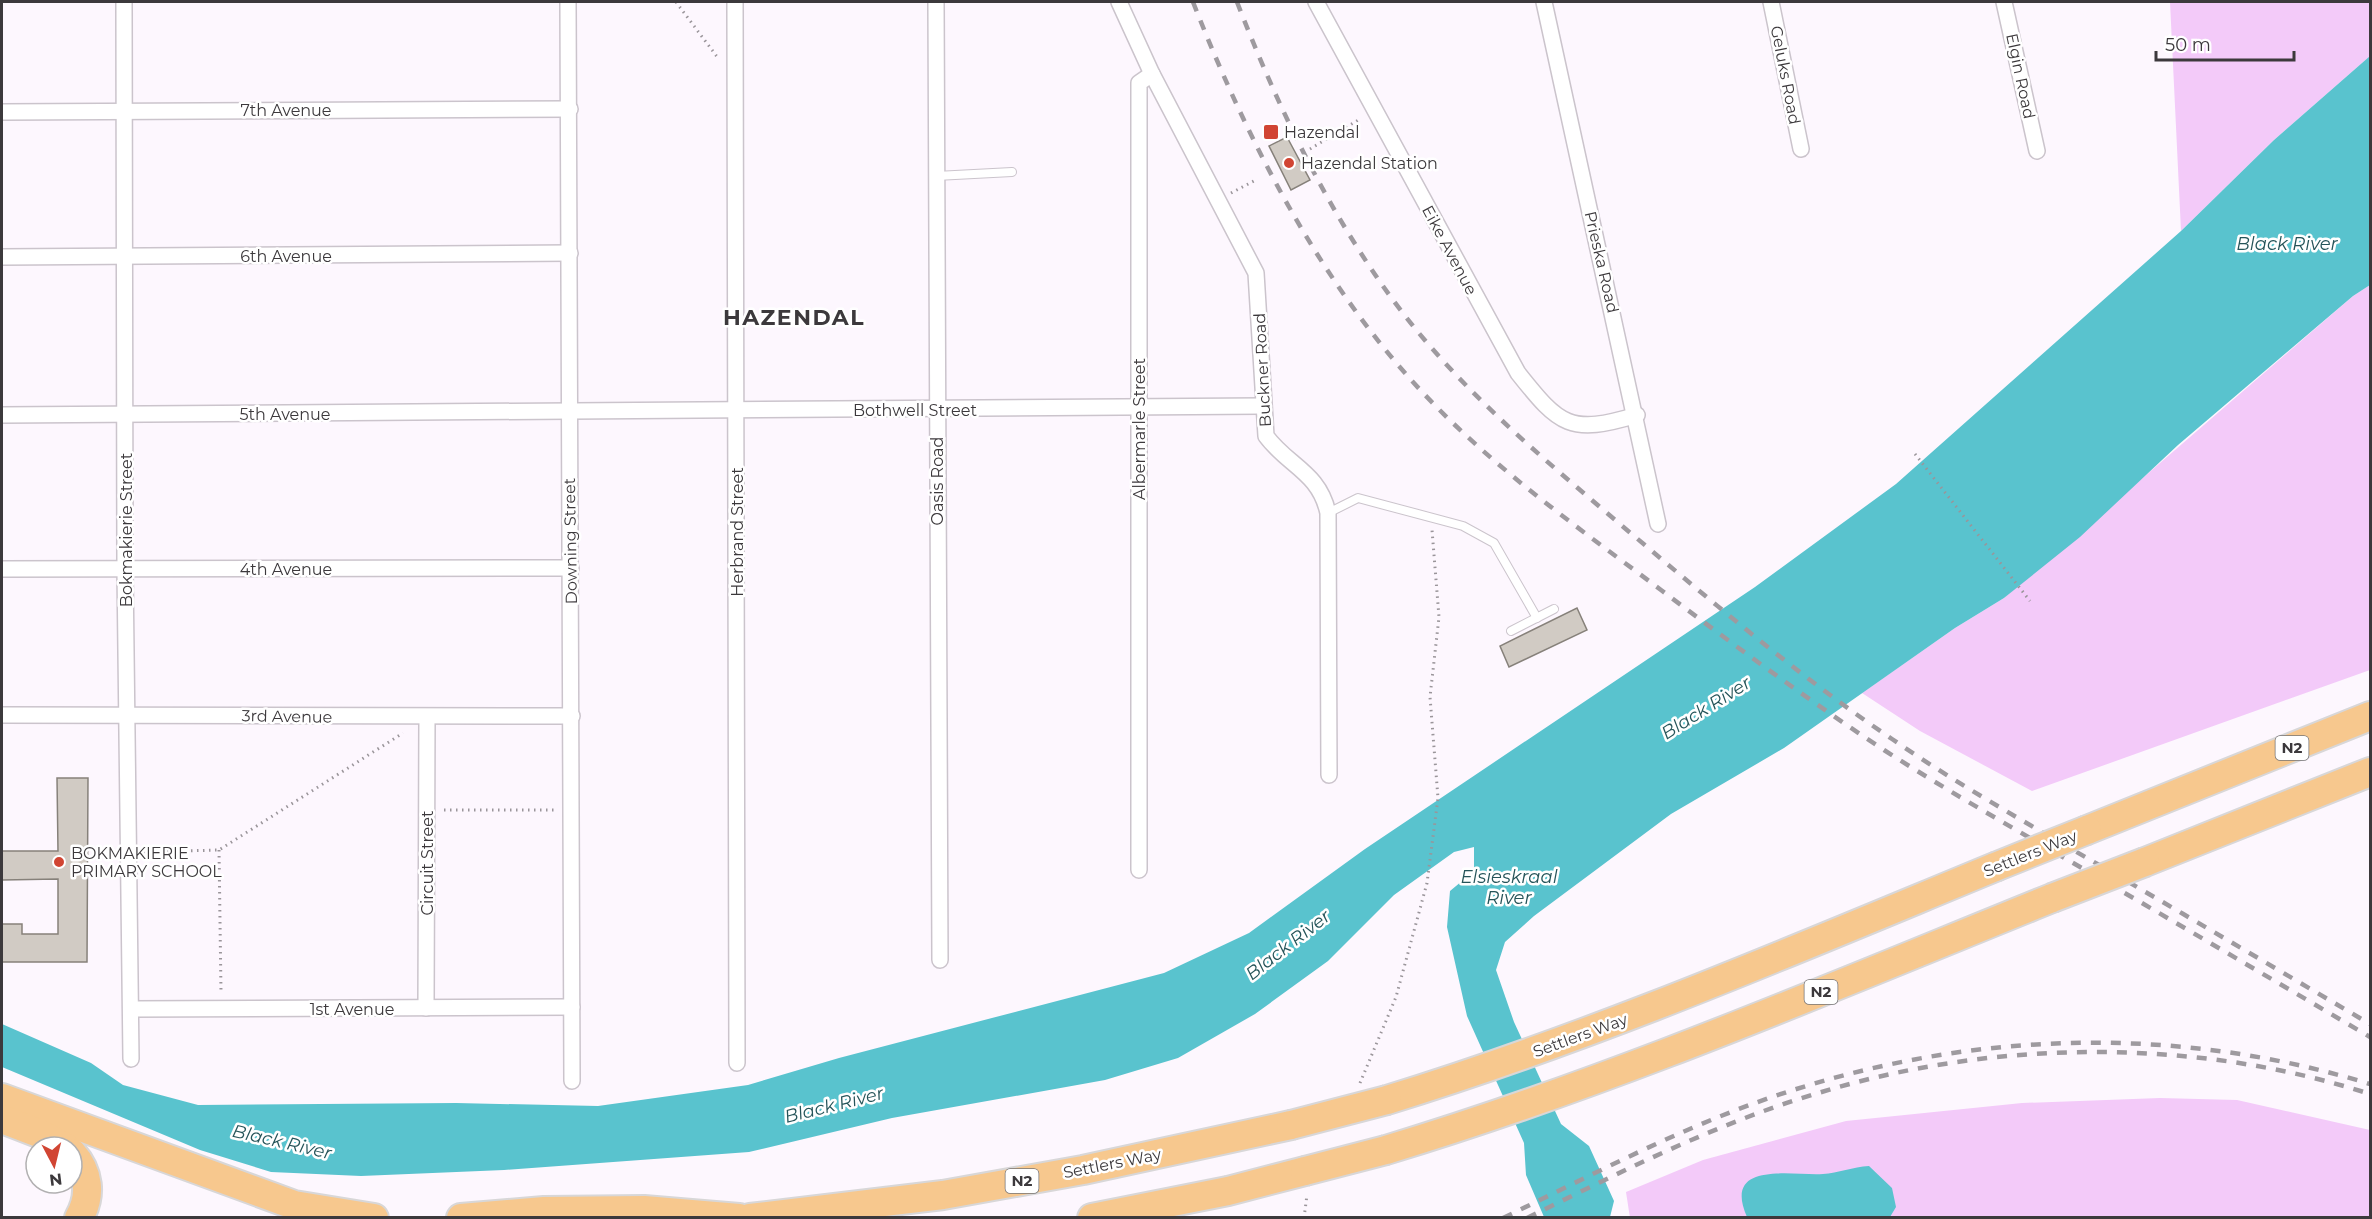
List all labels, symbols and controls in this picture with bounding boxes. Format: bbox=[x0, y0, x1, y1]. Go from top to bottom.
street label: Geluks Road bbox=[1767, 24, 1804, 126]
scale bar bbox=[2156, 24, 2294, 62]
street label: Elgin Road bbox=[2002, 32, 2039, 121]
text: 50 m bbox=[2165, 34, 2211, 56]
street label: 7th Avenue bbox=[240, 101, 332, 120]
marker: Hazendal bbox=[1262, 123, 1280, 141]
place label: Hazendal bbox=[1284, 123, 1360, 142]
place label: Hazendal Station bbox=[1301, 154, 1438, 173]
marker: Hazendal Station bbox=[1282, 156, 1296, 170]
street label: Eike Avenue bbox=[1418, 202, 1481, 298]
street label: Prieska Road bbox=[1581, 209, 1622, 315]
water label: Black River bbox=[2236, 233, 2339, 255]
street label: 6th Avenue bbox=[240, 247, 332, 266]
district label: HAZENDAL bbox=[723, 304, 865, 331]
street label: Buckner Road bbox=[1250, 313, 1275, 427]
street label: Albermarle Street bbox=[1130, 358, 1149, 500]
street label: Bothwell Street bbox=[853, 401, 977, 420]
street label: 5th Avenue bbox=[240, 405, 330, 424]
street label: Oasis Road bbox=[928, 437, 947, 525]
street label: Bokmakierie Street bbox=[117, 452, 136, 607]
street label: Herbrand Street bbox=[728, 467, 747, 597]
street label: Downing Street bbox=[560, 477, 581, 604]
street label: 4th Avenue bbox=[240, 560, 332, 579]
water label: Black River bbox=[1657, 671, 1756, 744]
street label: 3rd Avenue bbox=[241, 706, 332, 727]
road number: N2 bbox=[2276, 736, 2308, 760]
street label: Circuit Street bbox=[418, 810, 437, 915]
street label: Settlers Way bbox=[1981, 826, 2080, 881]
place label: BOKMAKIERIE PRIMARY SCHOOL bbox=[71, 844, 222, 881]
marker: BOKMAKIERIE PRIMARY SCHOOL bbox=[52, 855, 66, 869]
water label: Elsieskraal River bbox=[1461, 866, 1558, 909]
water label: Black River bbox=[1241, 905, 1335, 985]
road number: N2 bbox=[1804, 980, 1838, 1004]
street label: 1st Avenue bbox=[310, 1000, 394, 1019]
street label: Settlers Way bbox=[1530, 1009, 1630, 1061]
water label: Black River bbox=[782, 1082, 887, 1128]
water label: Black River bbox=[230, 1120, 335, 1164]
north arrow bbox=[24, 1135, 84, 1195]
street label: Settlers Way bbox=[1062, 1145, 1163, 1182]
text: N bbox=[48, 1169, 63, 1190]
road number: N2 bbox=[1006, 1169, 1038, 1193]

